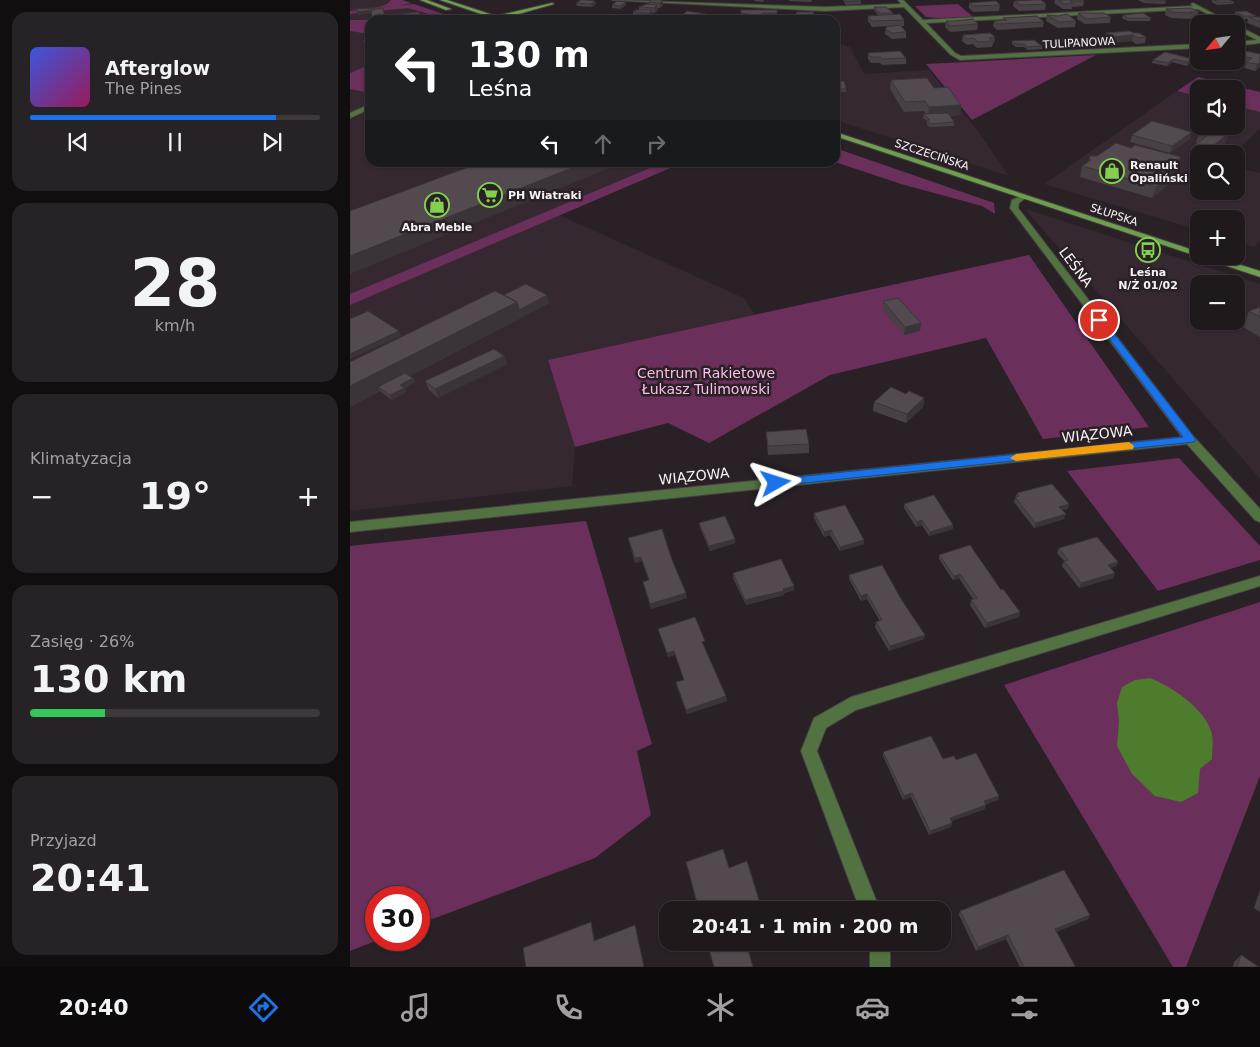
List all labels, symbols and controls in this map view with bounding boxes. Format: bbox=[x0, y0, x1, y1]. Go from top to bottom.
north arrow bbox=[1190, 15, 1245, 70]
map controls bbox=[1190, 15, 1245, 330]
icon: left bbox=[385, 35, 450, 100]
text: 130 m bbox=[468, 35, 590, 75]
street label: TULIPANOWA bbox=[1042, 35, 1116, 51]
text: Afterglow bbox=[105, 57, 210, 79]
text: Leśna bbox=[468, 76, 532, 101]
text: The Pines bbox=[105, 79, 182, 98]
button: sound bbox=[1190, 80, 1245, 135]
icon: previous bbox=[64, 128, 92, 156]
icon: pause bbox=[161, 128, 189, 156]
icon: next bbox=[258, 128, 286, 156]
icon: left bbox=[536, 130, 564, 158]
icon: ahead bbox=[589, 130, 617, 158]
icon: right bbox=[642, 130, 670, 158]
street label: SZCZECIŃSKA bbox=[893, 137, 971, 173]
button: search bbox=[1190, 145, 1245, 200]
shop icon: Renault Opaliński bbox=[1099, 158, 1125, 184]
place label: Renault Opaliński bbox=[1130, 159, 1188, 185]
supermarket icon: PH Wiatraki bbox=[477, 182, 503, 208]
place label: PH Wiatraki bbox=[508, 189, 582, 202]
shop icon: Abra Meble bbox=[424, 192, 450, 218]
street label: SŁUPSKA bbox=[1089, 201, 1140, 229]
button: + bbox=[1190, 210, 1245, 265]
place label: Abra Meble bbox=[402, 221, 472, 234]
bus stop icon: Leśna N/Ż 01/02 bbox=[1135, 237, 1161, 263]
street label: LEŚNA bbox=[1056, 243, 1097, 290]
text: 28 bbox=[130, 246, 220, 321]
place label: Leśna N/Ż 01/02 bbox=[1118, 266, 1178, 292]
button: − bbox=[1190, 275, 1245, 330]
pin bbox=[1078, 299, 1120, 341]
icon: arrive bbox=[1085, 306, 1113, 334]
text: km/h bbox=[155, 316, 195, 335]
park label: Centrum Rakietowe Łukasz Tulimowski bbox=[637, 365, 775, 397]
street label: WIĄZOWA bbox=[1061, 422, 1133, 446]
text: Klimatyzacja bbox=[30, 449, 132, 468]
position arrow bbox=[749, 456, 801, 508]
street label: WIĄZOWA bbox=[658, 464, 730, 488]
text: 19° bbox=[139, 474, 211, 518]
text: − bbox=[30, 480, 53, 513]
text: + bbox=[297, 480, 320, 513]
text: Zasięg · 26% bbox=[30, 632, 134, 651]
text: 130 km bbox=[30, 657, 187, 701]
text: Przyjazd bbox=[30, 831, 97, 850]
text: 20:41 bbox=[30, 856, 151, 900]
speed limit sign: 30 bbox=[365, 886, 430, 951]
text: 20:41 · 1 min · 200 m bbox=[691, 915, 919, 937]
icon: directions bbox=[246, 990, 281, 1025]
icon: music bbox=[398, 990, 433, 1025]
icon: phone bbox=[551, 990, 586, 1025]
icon: climate bbox=[703, 990, 738, 1025]
icon: car bbox=[855, 990, 890, 1025]
icon: filters bbox=[1007, 990, 1042, 1025]
text: 20:40 bbox=[59, 995, 129, 1020]
text: 19° bbox=[1160, 995, 1201, 1020]

